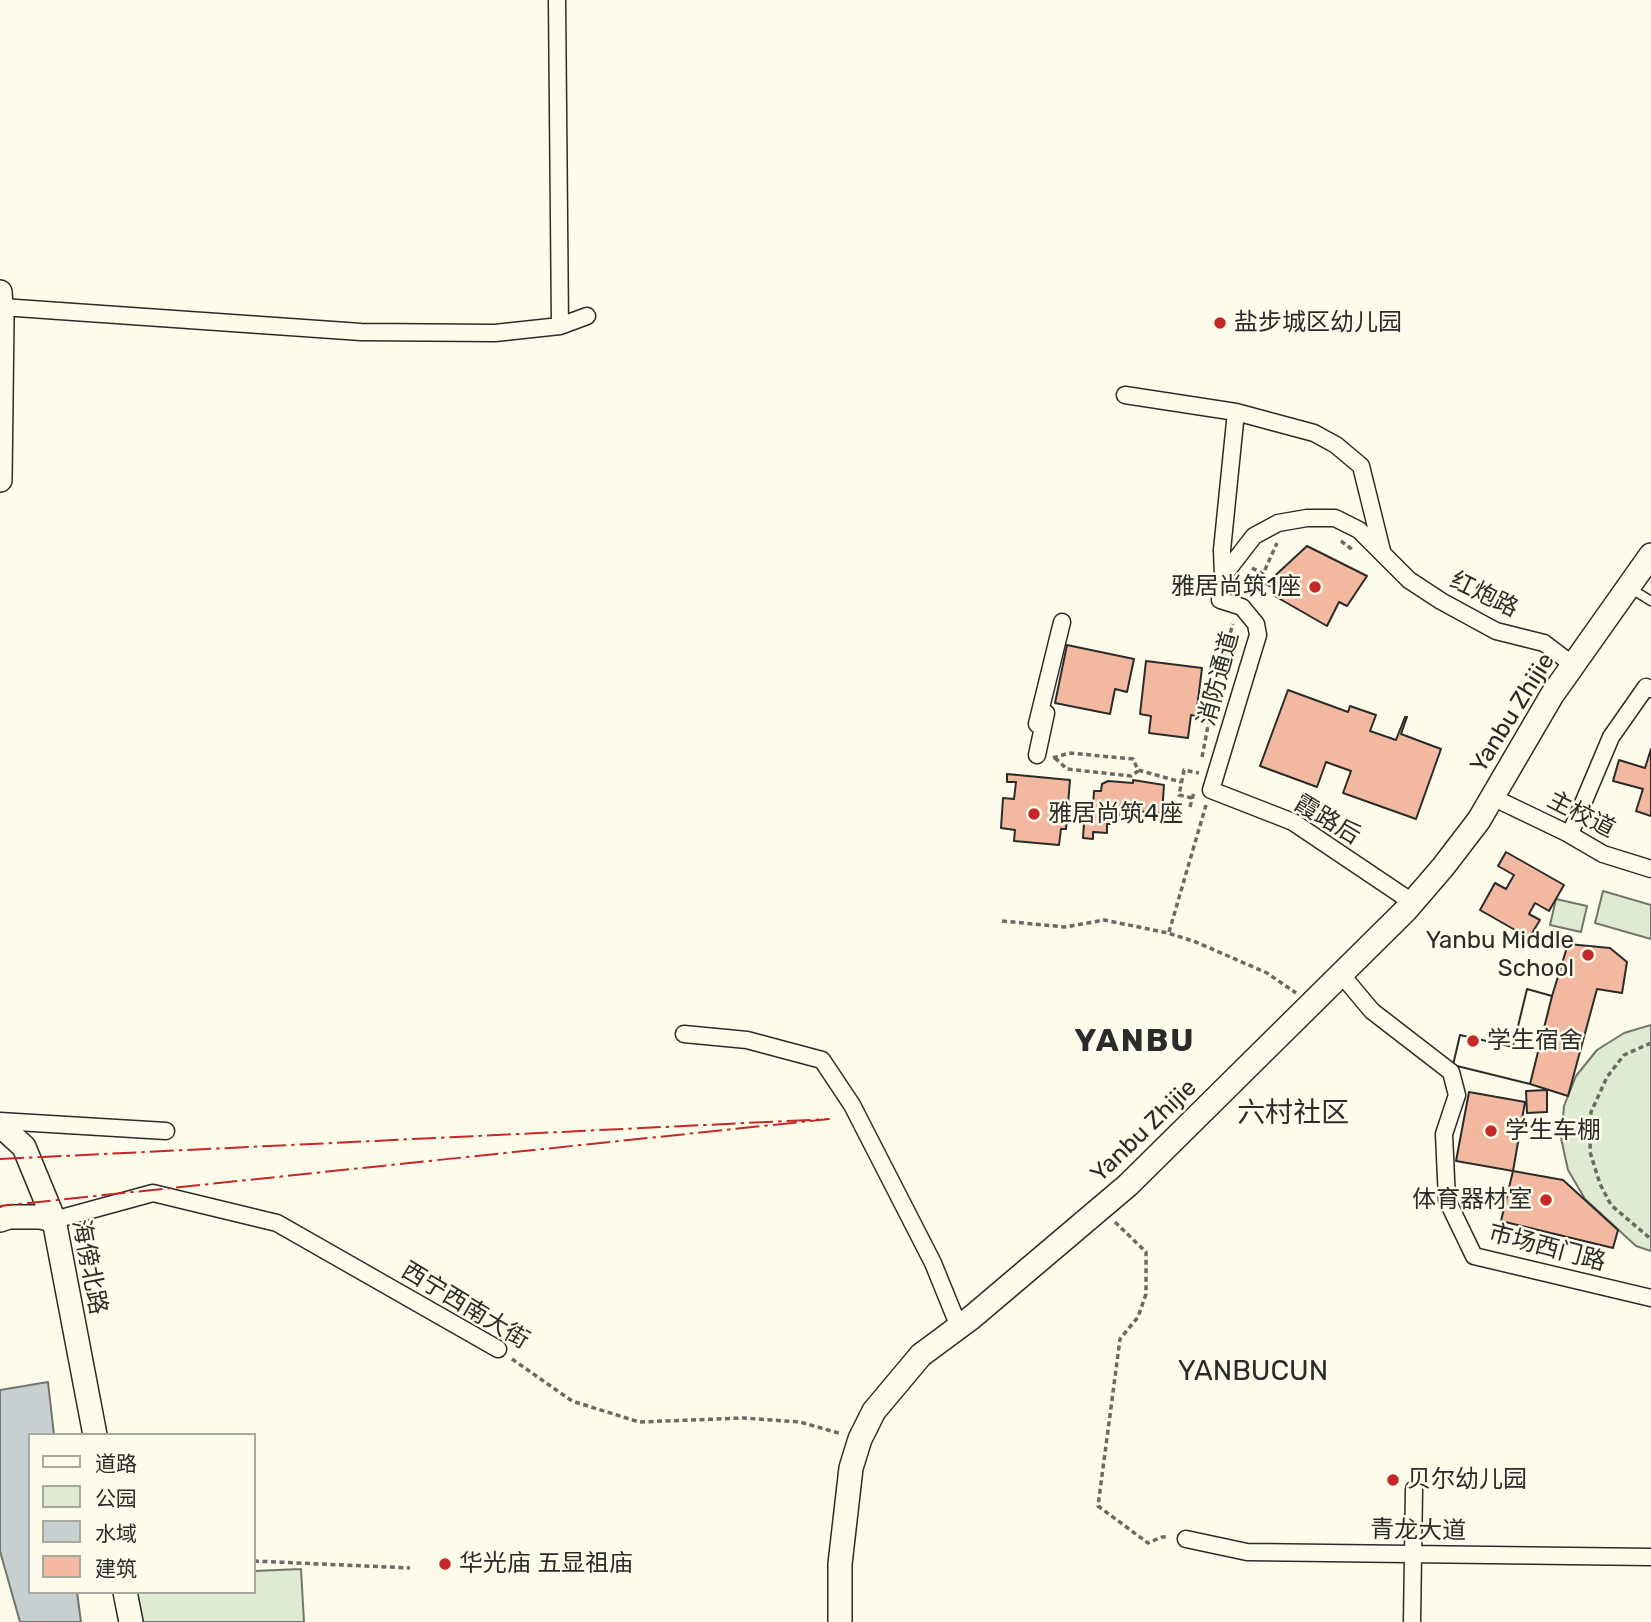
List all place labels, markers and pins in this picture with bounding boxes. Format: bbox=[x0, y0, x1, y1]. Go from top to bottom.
place label: 盐步城区幼儿园 bbox=[1234, 309, 1402, 337]
marker: 盐步城区幼儿园 bbox=[1212, 315, 1228, 331]
place label: 雅居尚筑1座 bbox=[1171, 573, 1301, 601]
marker: 雅居尚筑1座 bbox=[1307, 579, 1323, 595]
place label: 雅居尚筑4座 bbox=[1048, 800, 1183, 828]
marker: 雅居尚筑4座 bbox=[1026, 806, 1042, 822]
place label: Yanbu Middle School bbox=[1426, 927, 1574, 983]
marker: Yanbu Middle School bbox=[1580, 947, 1596, 963]
place label: 学生宿舍 bbox=[1487, 1027, 1583, 1055]
marker: 学生宿舍 bbox=[1465, 1033, 1481, 1049]
place label: 学生车棚 bbox=[1505, 1117, 1601, 1145]
marker: 学生车棚 bbox=[1483, 1123, 1499, 1139]
place label: 体育器材室 bbox=[1412, 1186, 1532, 1214]
marker: 体育器材室 bbox=[1538, 1192, 1554, 1208]
place label: 贝尔幼儿园 bbox=[1407, 1466, 1527, 1494]
marker: 贝尔幼儿园 bbox=[1385, 1472, 1401, 1488]
place label: 华光庙 五显祖庙 bbox=[459, 1550, 633, 1578]
marker: 华光庙 五显祖庙 bbox=[437, 1556, 453, 1572]

